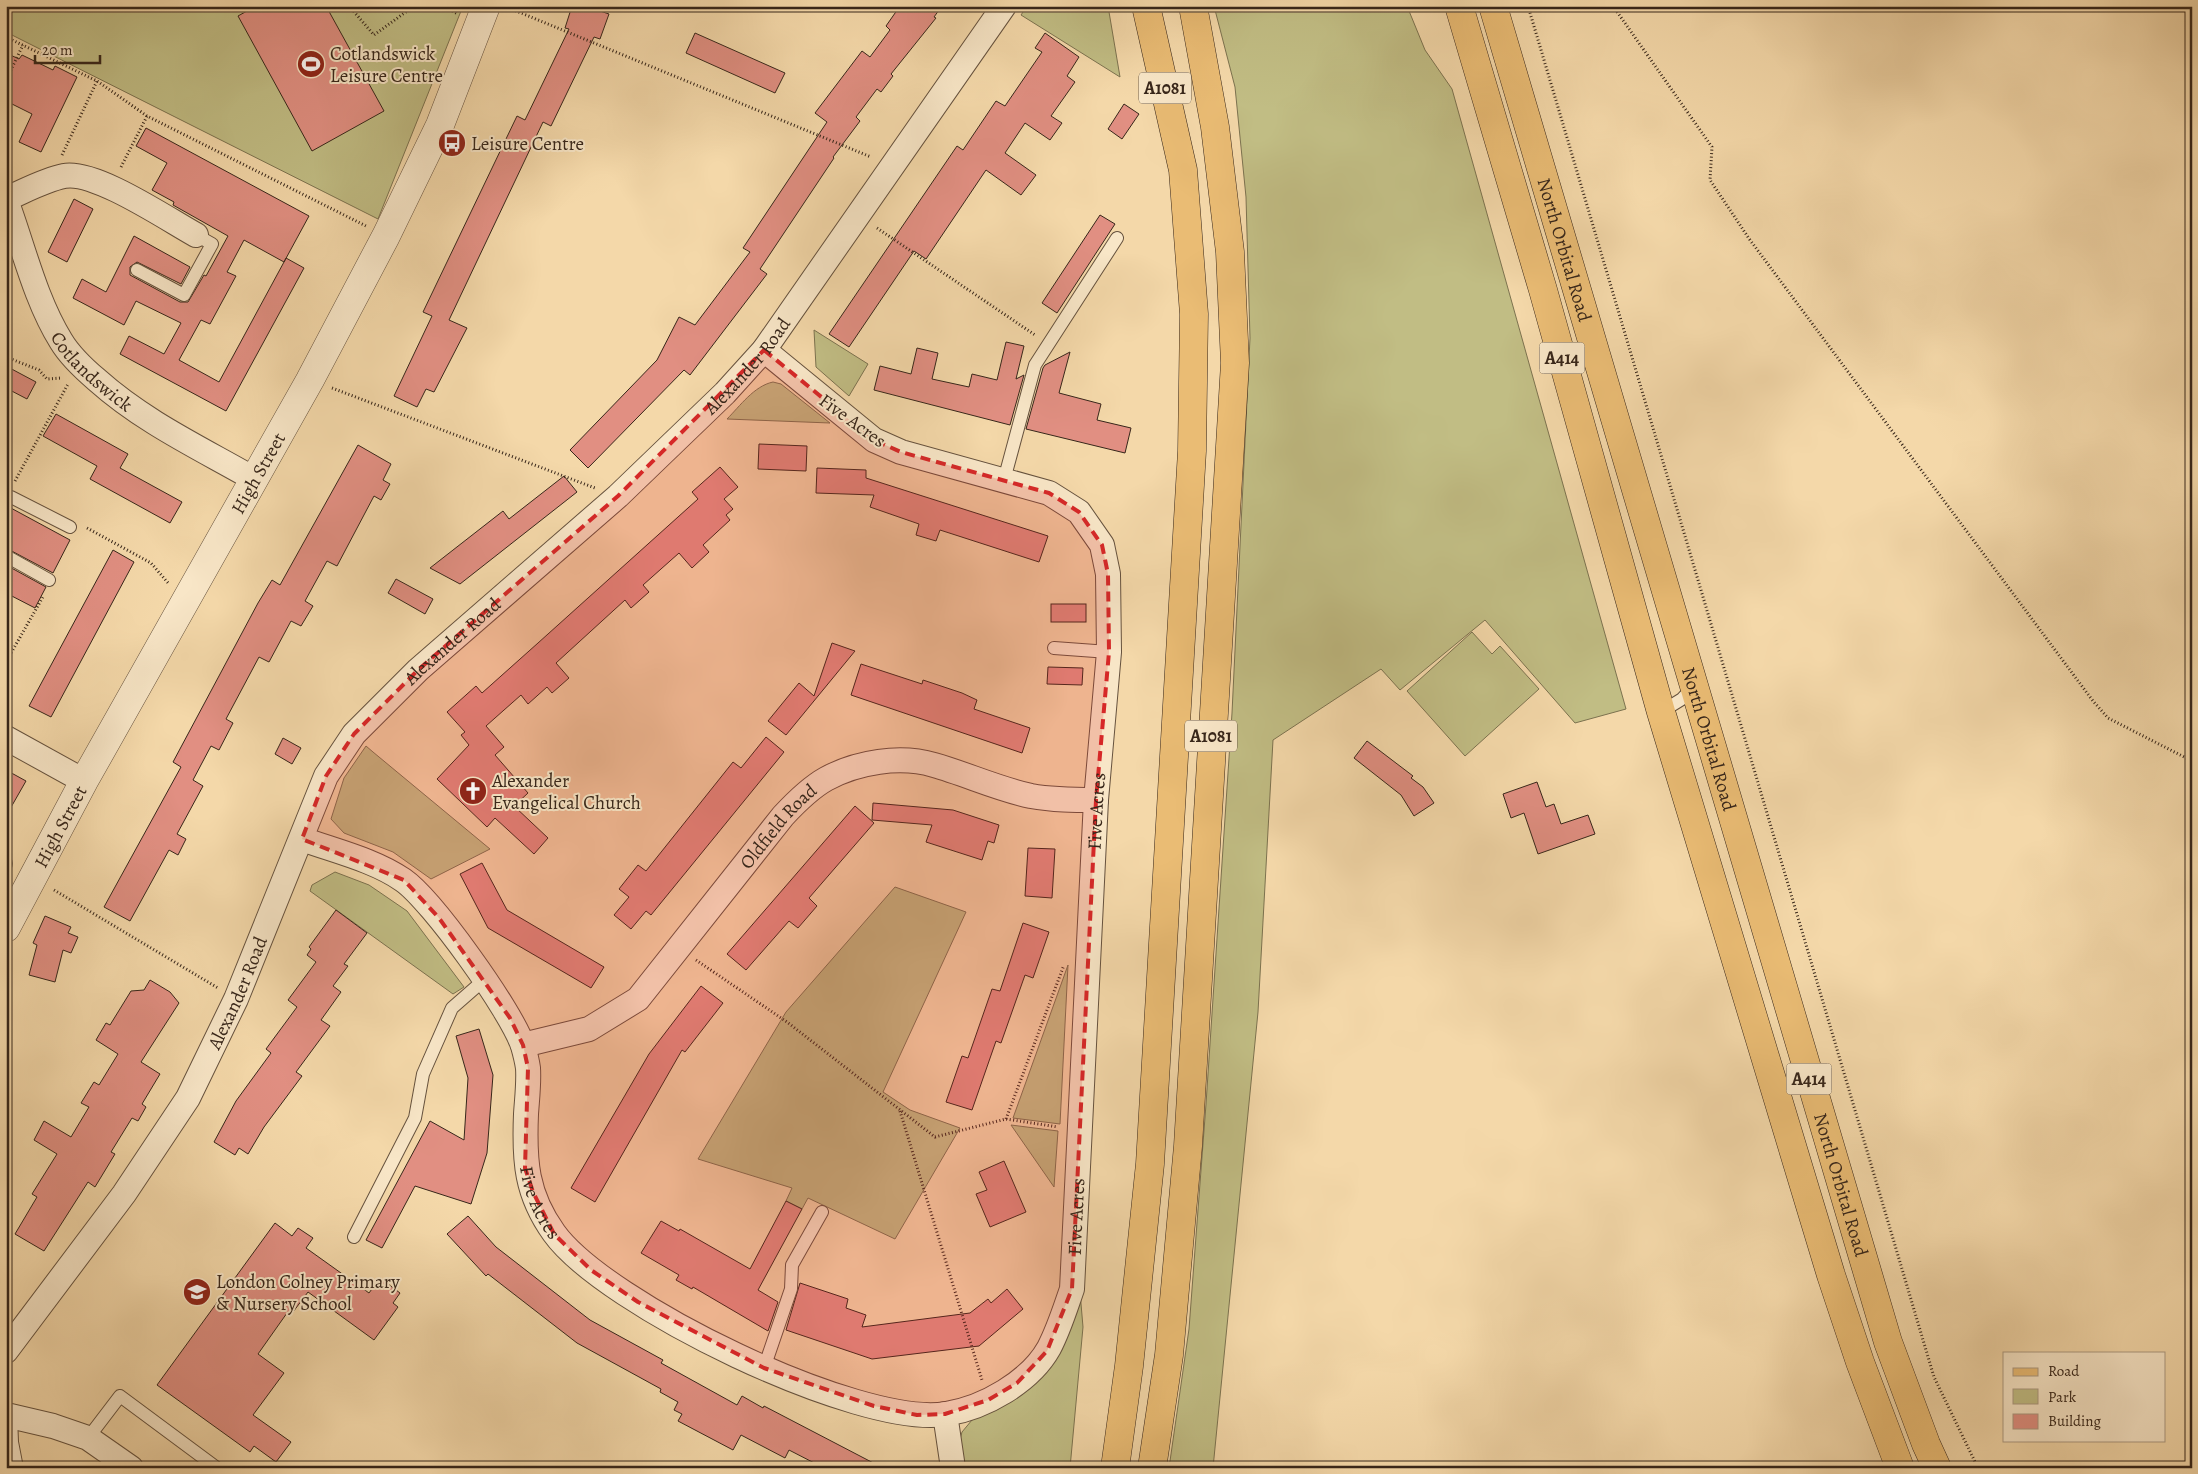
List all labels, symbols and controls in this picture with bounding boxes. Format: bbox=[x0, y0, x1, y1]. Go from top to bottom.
scale bar bbox=[35, 32, 100, 64]
text: 20 m bbox=[42, 40, 73, 60]
place label: Cotlandswick Leisure Centre bbox=[330, 41, 443, 89]
sports icon: Cotlandswick Leisure Centre bbox=[296, 49, 326, 79]
road number: A1081 bbox=[1139, 73, 1191, 104]
bus stop icon: Leisure Centre bbox=[437, 128, 467, 158]
place label: Leisure Centre bbox=[471, 131, 584, 157]
street label: North Orbital Road bbox=[1530, 175, 1598, 326]
street label: Alexander Road bbox=[698, 312, 797, 421]
street label: Cotlandswick bbox=[44, 327, 138, 418]
road number: A414 bbox=[1540, 342, 1584, 373]
street label: Five Acres bbox=[814, 388, 891, 454]
street label: High Street bbox=[225, 428, 292, 519]
street label: Alexander Road bbox=[398, 591, 507, 692]
street label: North Orbital Road bbox=[1675, 664, 1742, 815]
road number: A1081 bbox=[1185, 720, 1237, 751]
place label: Alexander Evangelical Church bbox=[491, 768, 641, 816]
street label: Five Acres bbox=[1082, 772, 1112, 850]
church icon: Alexander Evangelical Church bbox=[458, 776, 488, 806]
street label: Oldfield Road bbox=[734, 777, 823, 875]
street label: High Street bbox=[28, 781, 93, 873]
street label: Alexander Road bbox=[201, 932, 274, 1055]
road number: A414 bbox=[1786, 1064, 1832, 1094]
street label: North Orbital Road bbox=[1807, 1110, 1874, 1261]
street label: Five Acres bbox=[513, 1164, 566, 1245]
street label: Five Acres bbox=[1062, 1177, 1091, 1256]
place label: London Colney Primary & Nursery School bbox=[216, 1269, 400, 1317]
school or university icon: London Colney Primary & Nursery School bbox=[182, 1277, 212, 1307]
legend bbox=[2003, 1352, 2166, 1442]
text: Road bbox=[2048, 1361, 2080, 1381]
text: Park bbox=[2048, 1387, 2077, 1407]
text: Building bbox=[2048, 1411, 2101, 1431]

